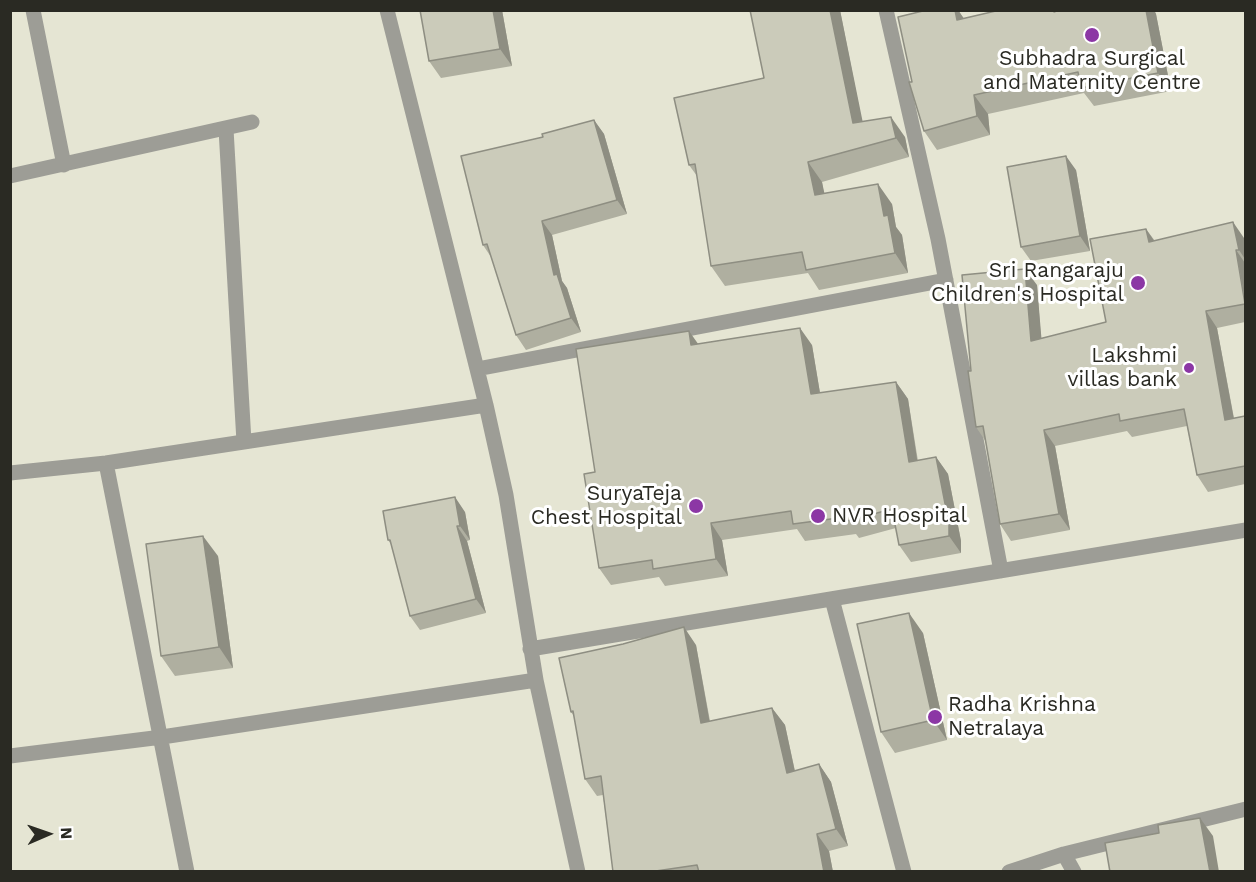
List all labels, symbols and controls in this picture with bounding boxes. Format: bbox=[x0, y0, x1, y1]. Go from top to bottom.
marker: Subhadra Surgical and Maternity Centre bbox=[1083, 26, 1101, 44]
place label: Subhadra Surgical and Maternity Centre bbox=[983, 46, 1201, 96]
place label: Sri Rangaraju Children's Hospital bbox=[931, 258, 1124, 308]
marker: Sri Rangaraju Children's Hospital bbox=[1129, 274, 1147, 292]
place label: Lakshmi villas bank bbox=[1068, 343, 1177, 393]
marker: Lakshmi villas bank bbox=[1182, 361, 1196, 375]
place label: SuryaTeja Chest Hospital bbox=[531, 481, 682, 531]
marker: SuryaTeja Chest Hospital bbox=[687, 497, 705, 515]
place label: NVR Hospital bbox=[832, 503, 967, 529]
marker: NVR Hospital bbox=[809, 507, 827, 525]
place label: Radha Krishna Netralaya bbox=[948, 692, 1096, 742]
marker: Radha Krishna Netralaya bbox=[926, 708, 944, 726]
north arrow bbox=[18, 804, 78, 864]
text: N bbox=[57, 827, 76, 840]

